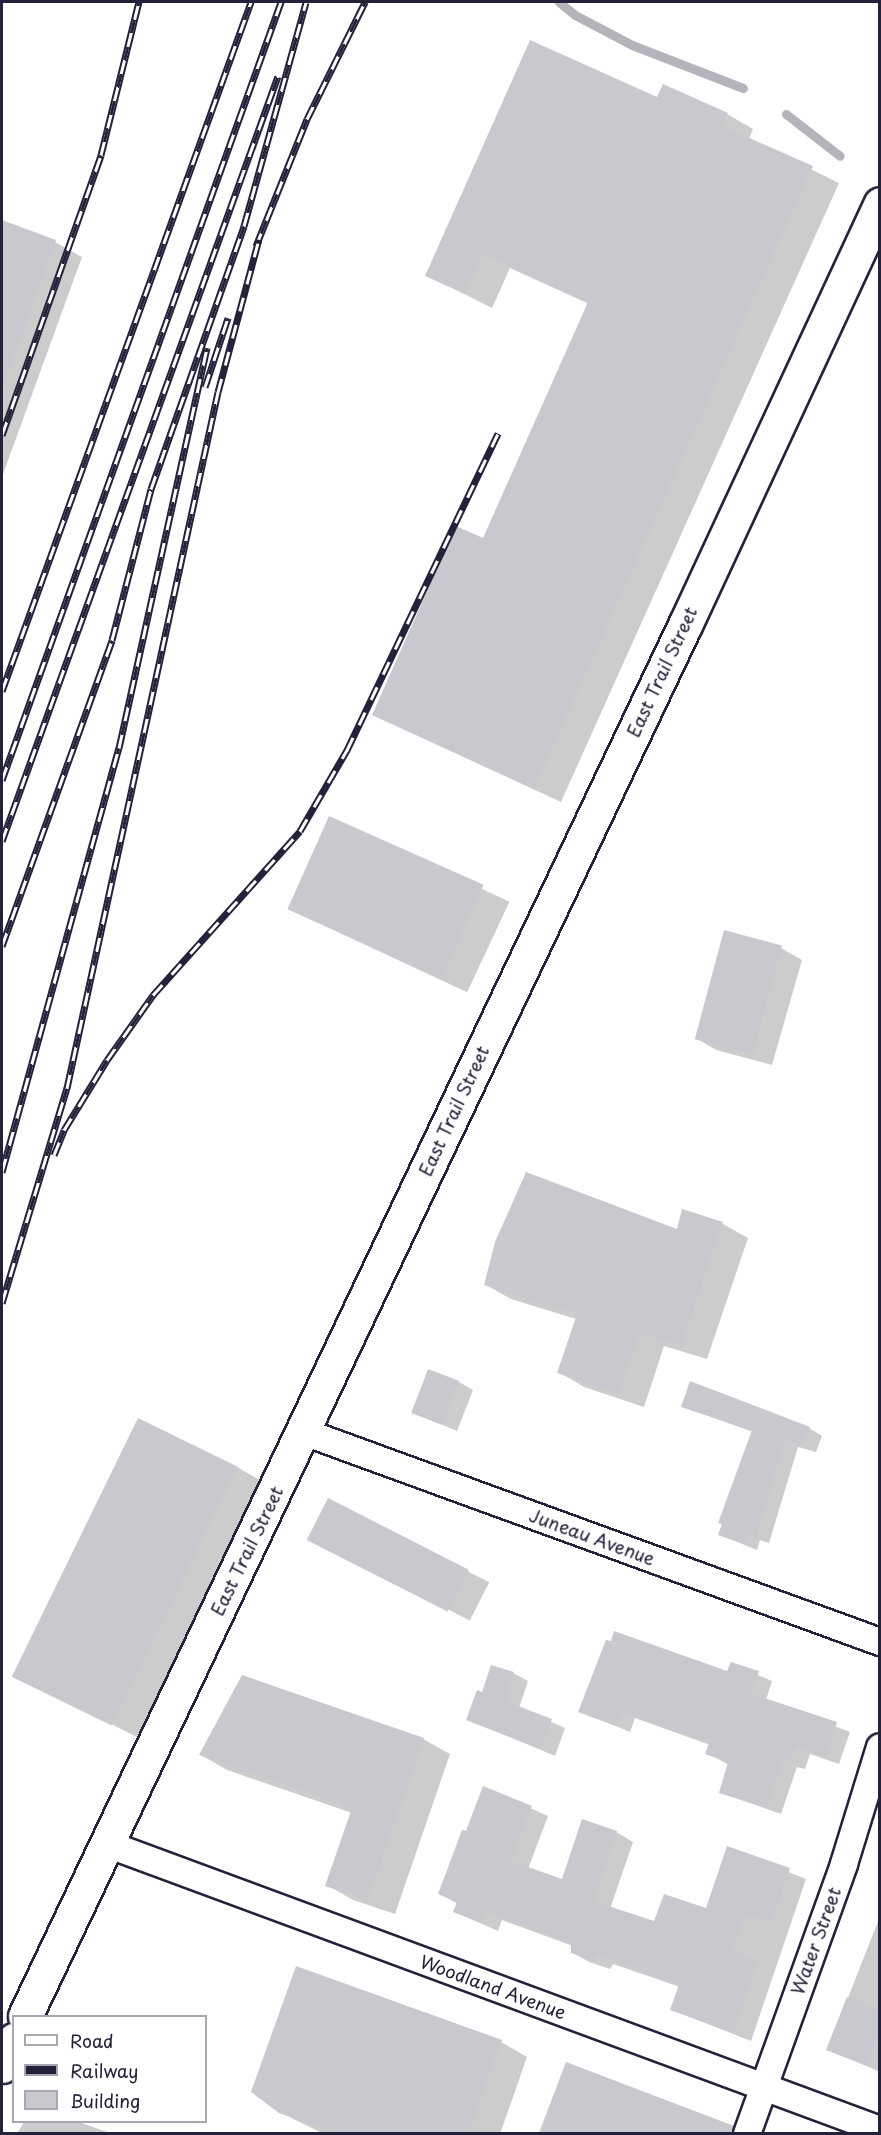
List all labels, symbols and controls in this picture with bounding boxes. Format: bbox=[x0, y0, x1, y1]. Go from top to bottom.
street label: East Trail Street bbox=[622, 603, 702, 741]
street label: East Trail Street bbox=[414, 1042, 494, 1180]
street label: East Trail Street bbox=[206, 1482, 288, 1620]
street label: Juneau Avenue bbox=[527, 1504, 657, 1570]
street label: Water Street bbox=[786, 1884, 846, 1998]
street label: Woodland Avenue bbox=[417, 1951, 569, 2023]
legend bbox=[12, 2015, 207, 2123]
text: Road bbox=[70, 2027, 114, 2054]
text: Railway bbox=[70, 2057, 138, 2084]
text: Building bbox=[70, 2087, 140, 2114]

